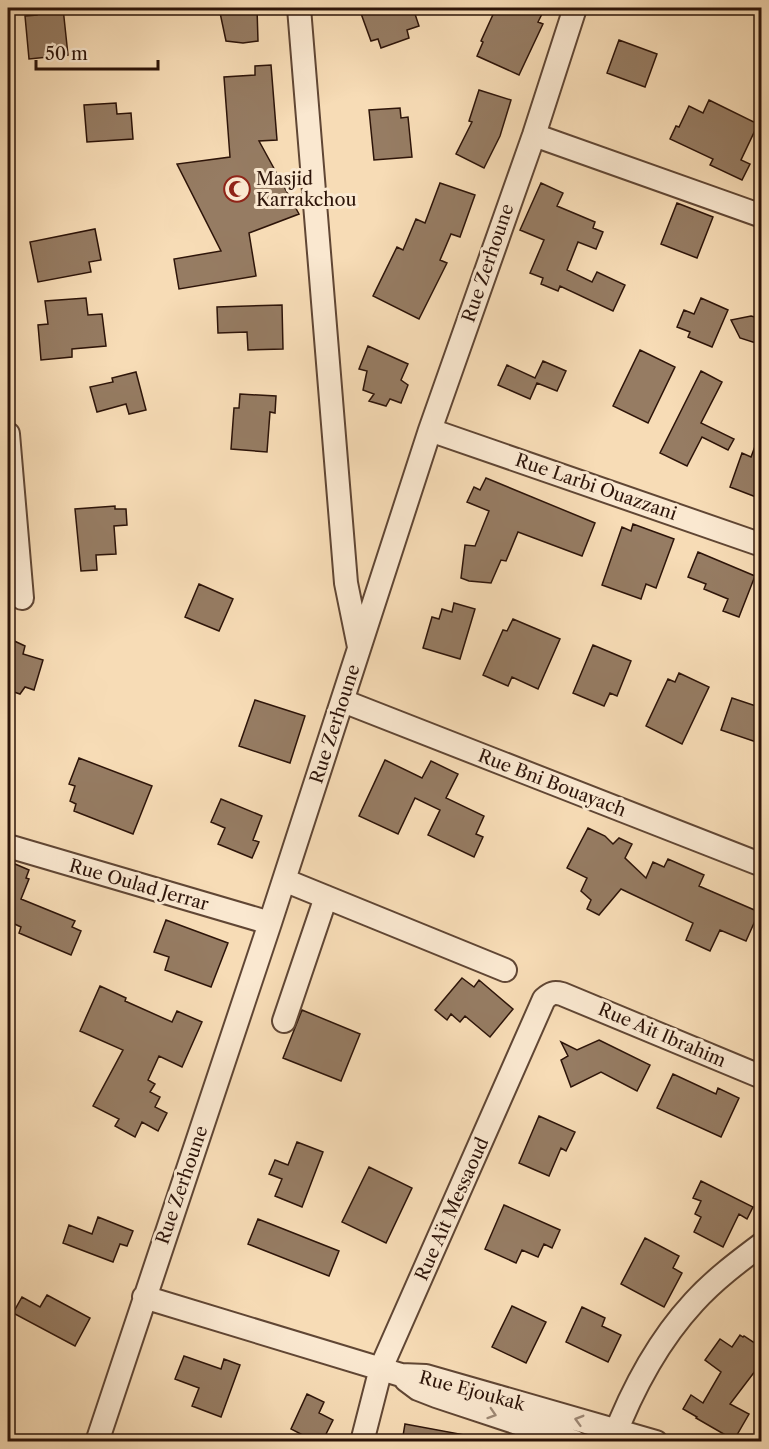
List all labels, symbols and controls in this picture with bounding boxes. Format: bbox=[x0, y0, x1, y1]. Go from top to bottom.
scale bar bbox=[36, 33, 158, 71]
text: 50 m bbox=[45, 43, 88, 65]
place label: Masjid Karrakchou bbox=[256, 168, 357, 211]
mosque icon: Masjid Karrakchou bbox=[222, 174, 252, 204]
street label: Rue Zerhoune bbox=[457, 201, 519, 325]
street label: Rue Larbi Ouazzani bbox=[512, 449, 680, 525]
street label: Rue Zerhoune bbox=[305, 662, 365, 786]
street label: Rue Bni Bouayach bbox=[475, 745, 629, 821]
street label: Rue Oulad Jerrar bbox=[67, 855, 212, 916]
street label: Rue Ait Ibrahim bbox=[595, 998, 729, 1072]
street label: Rue Zerhoune bbox=[151, 1123, 213, 1247]
street label: Rue Aït Messaoud bbox=[411, 1134, 493, 1284]
street label: Rue Ejoukak bbox=[417, 1366, 529, 1416]
one-way arrow bbox=[486, 1407, 497, 1419]
one-way arrow bbox=[575, 1415, 585, 1427]

